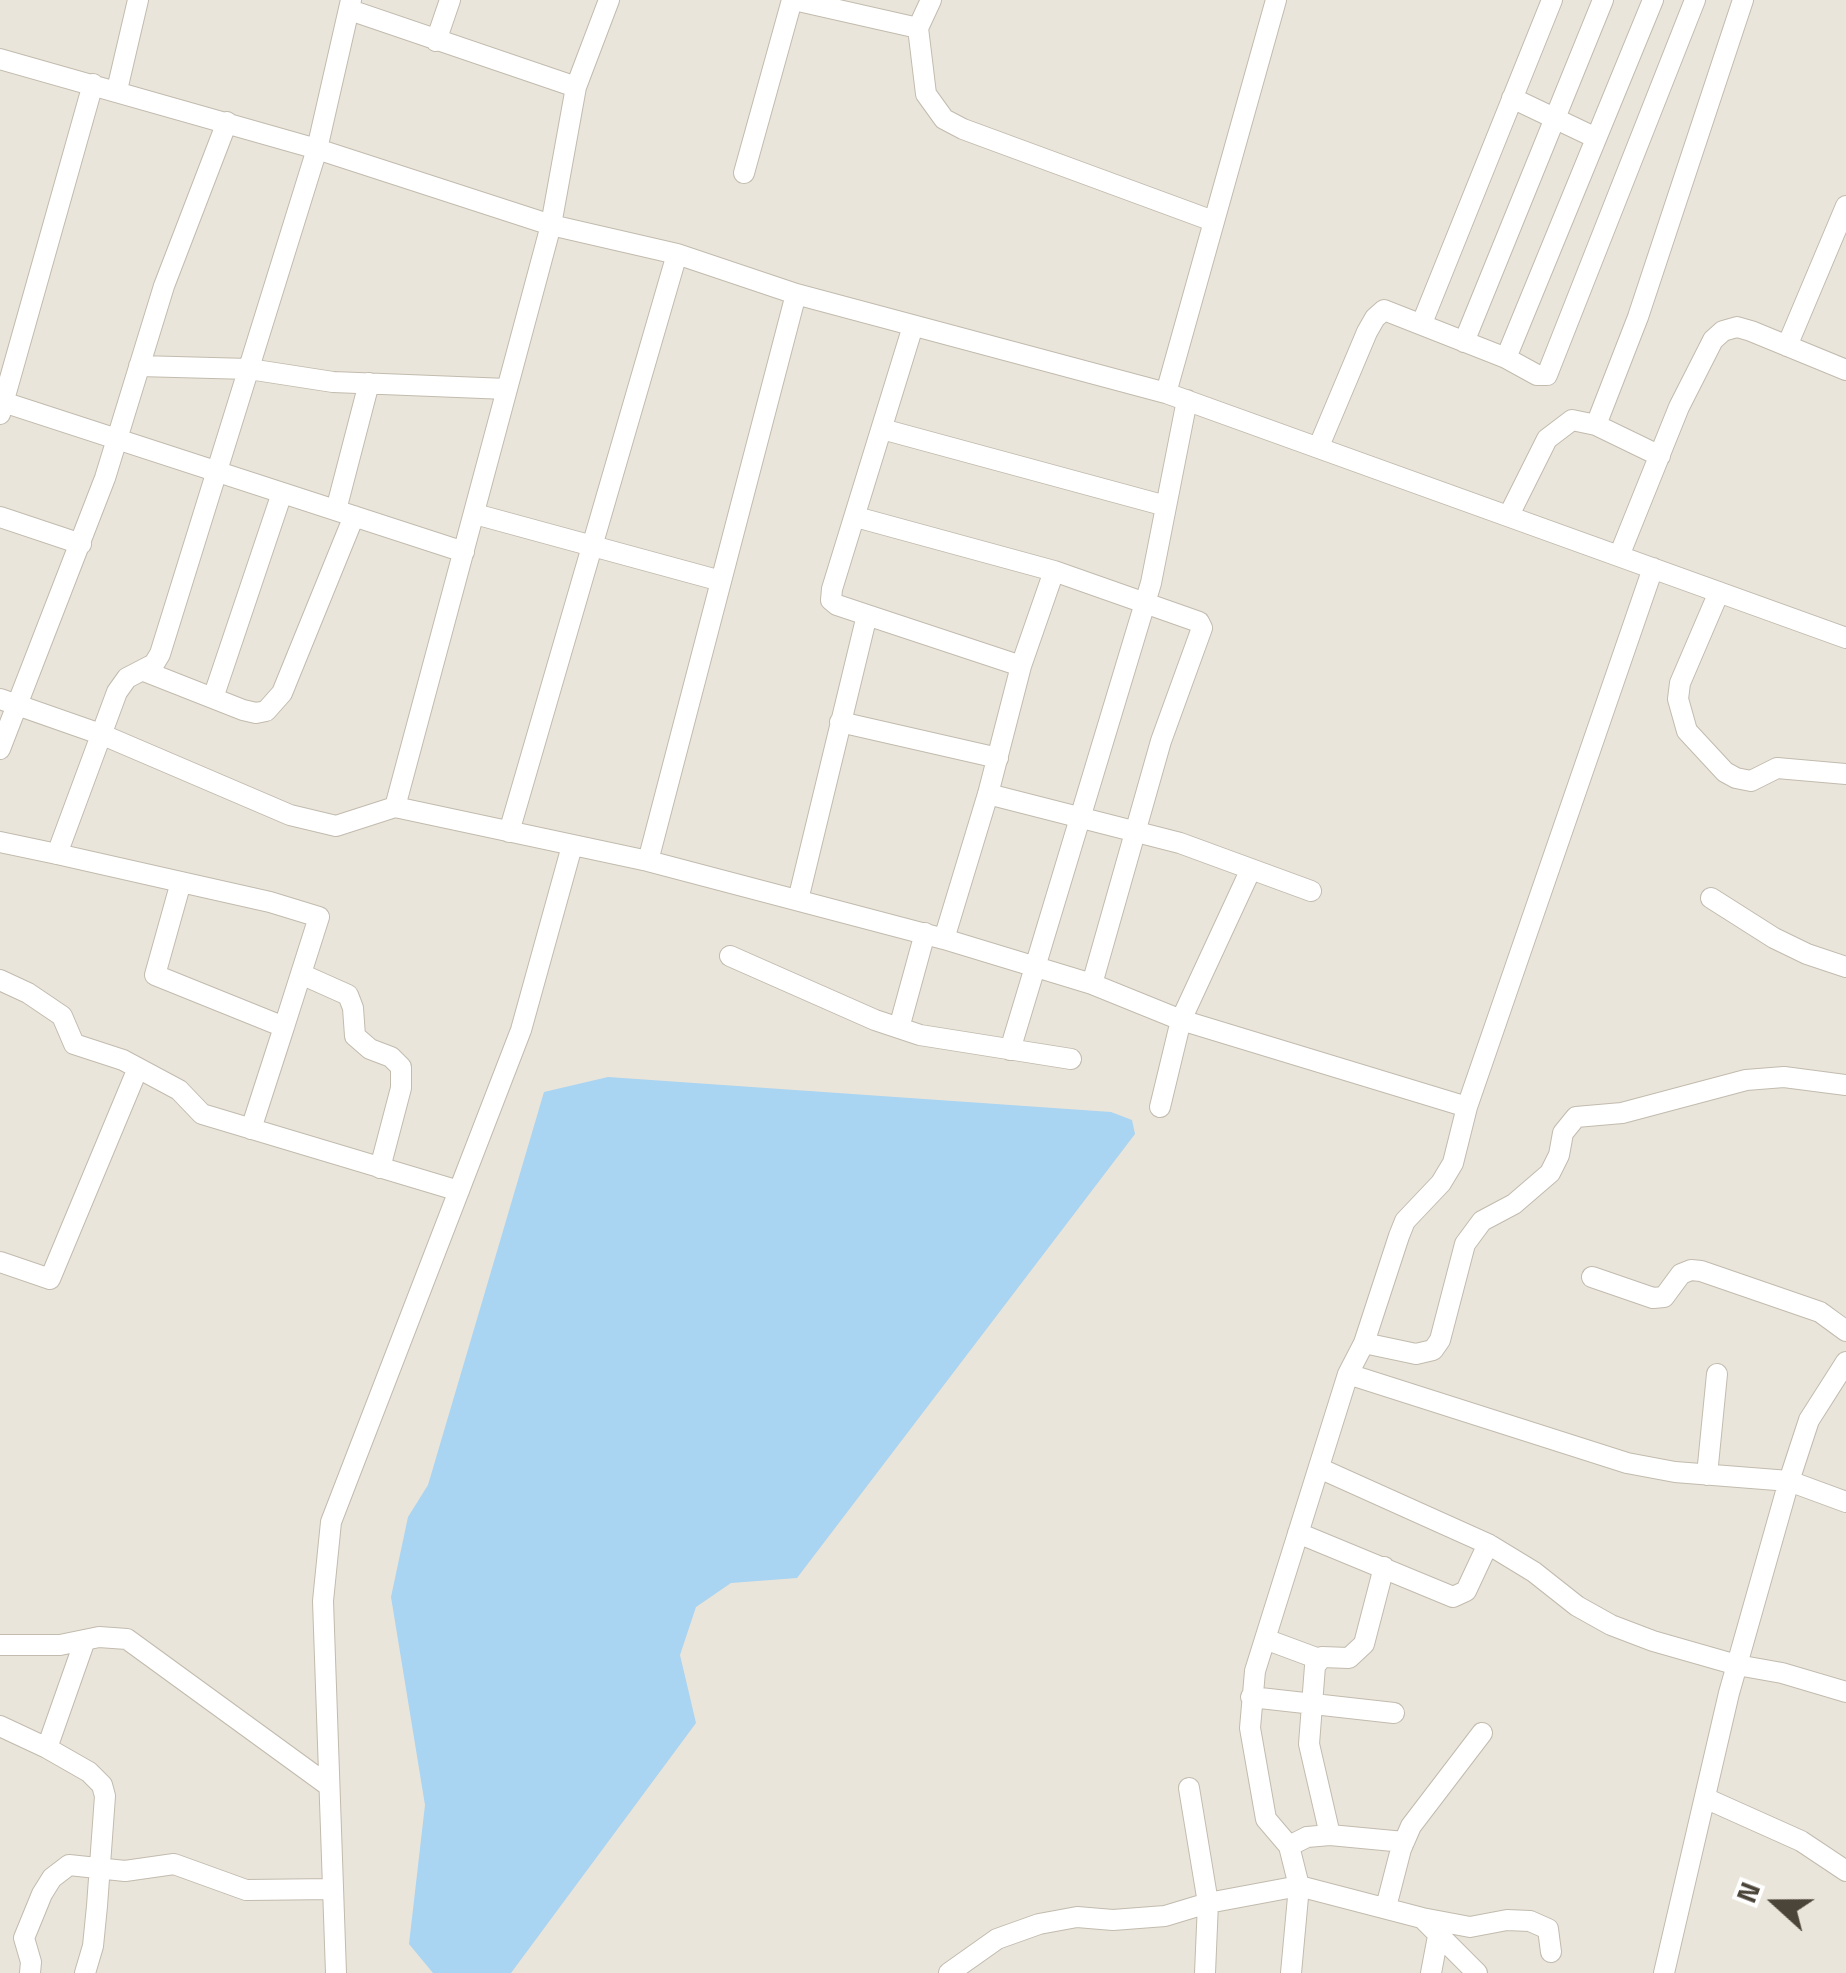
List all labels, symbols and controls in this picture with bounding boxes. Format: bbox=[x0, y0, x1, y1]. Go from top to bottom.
north arrow bbox=[1726, 1853, 1826, 1953]
text: N bbox=[1724, 1875, 1771, 1909]

